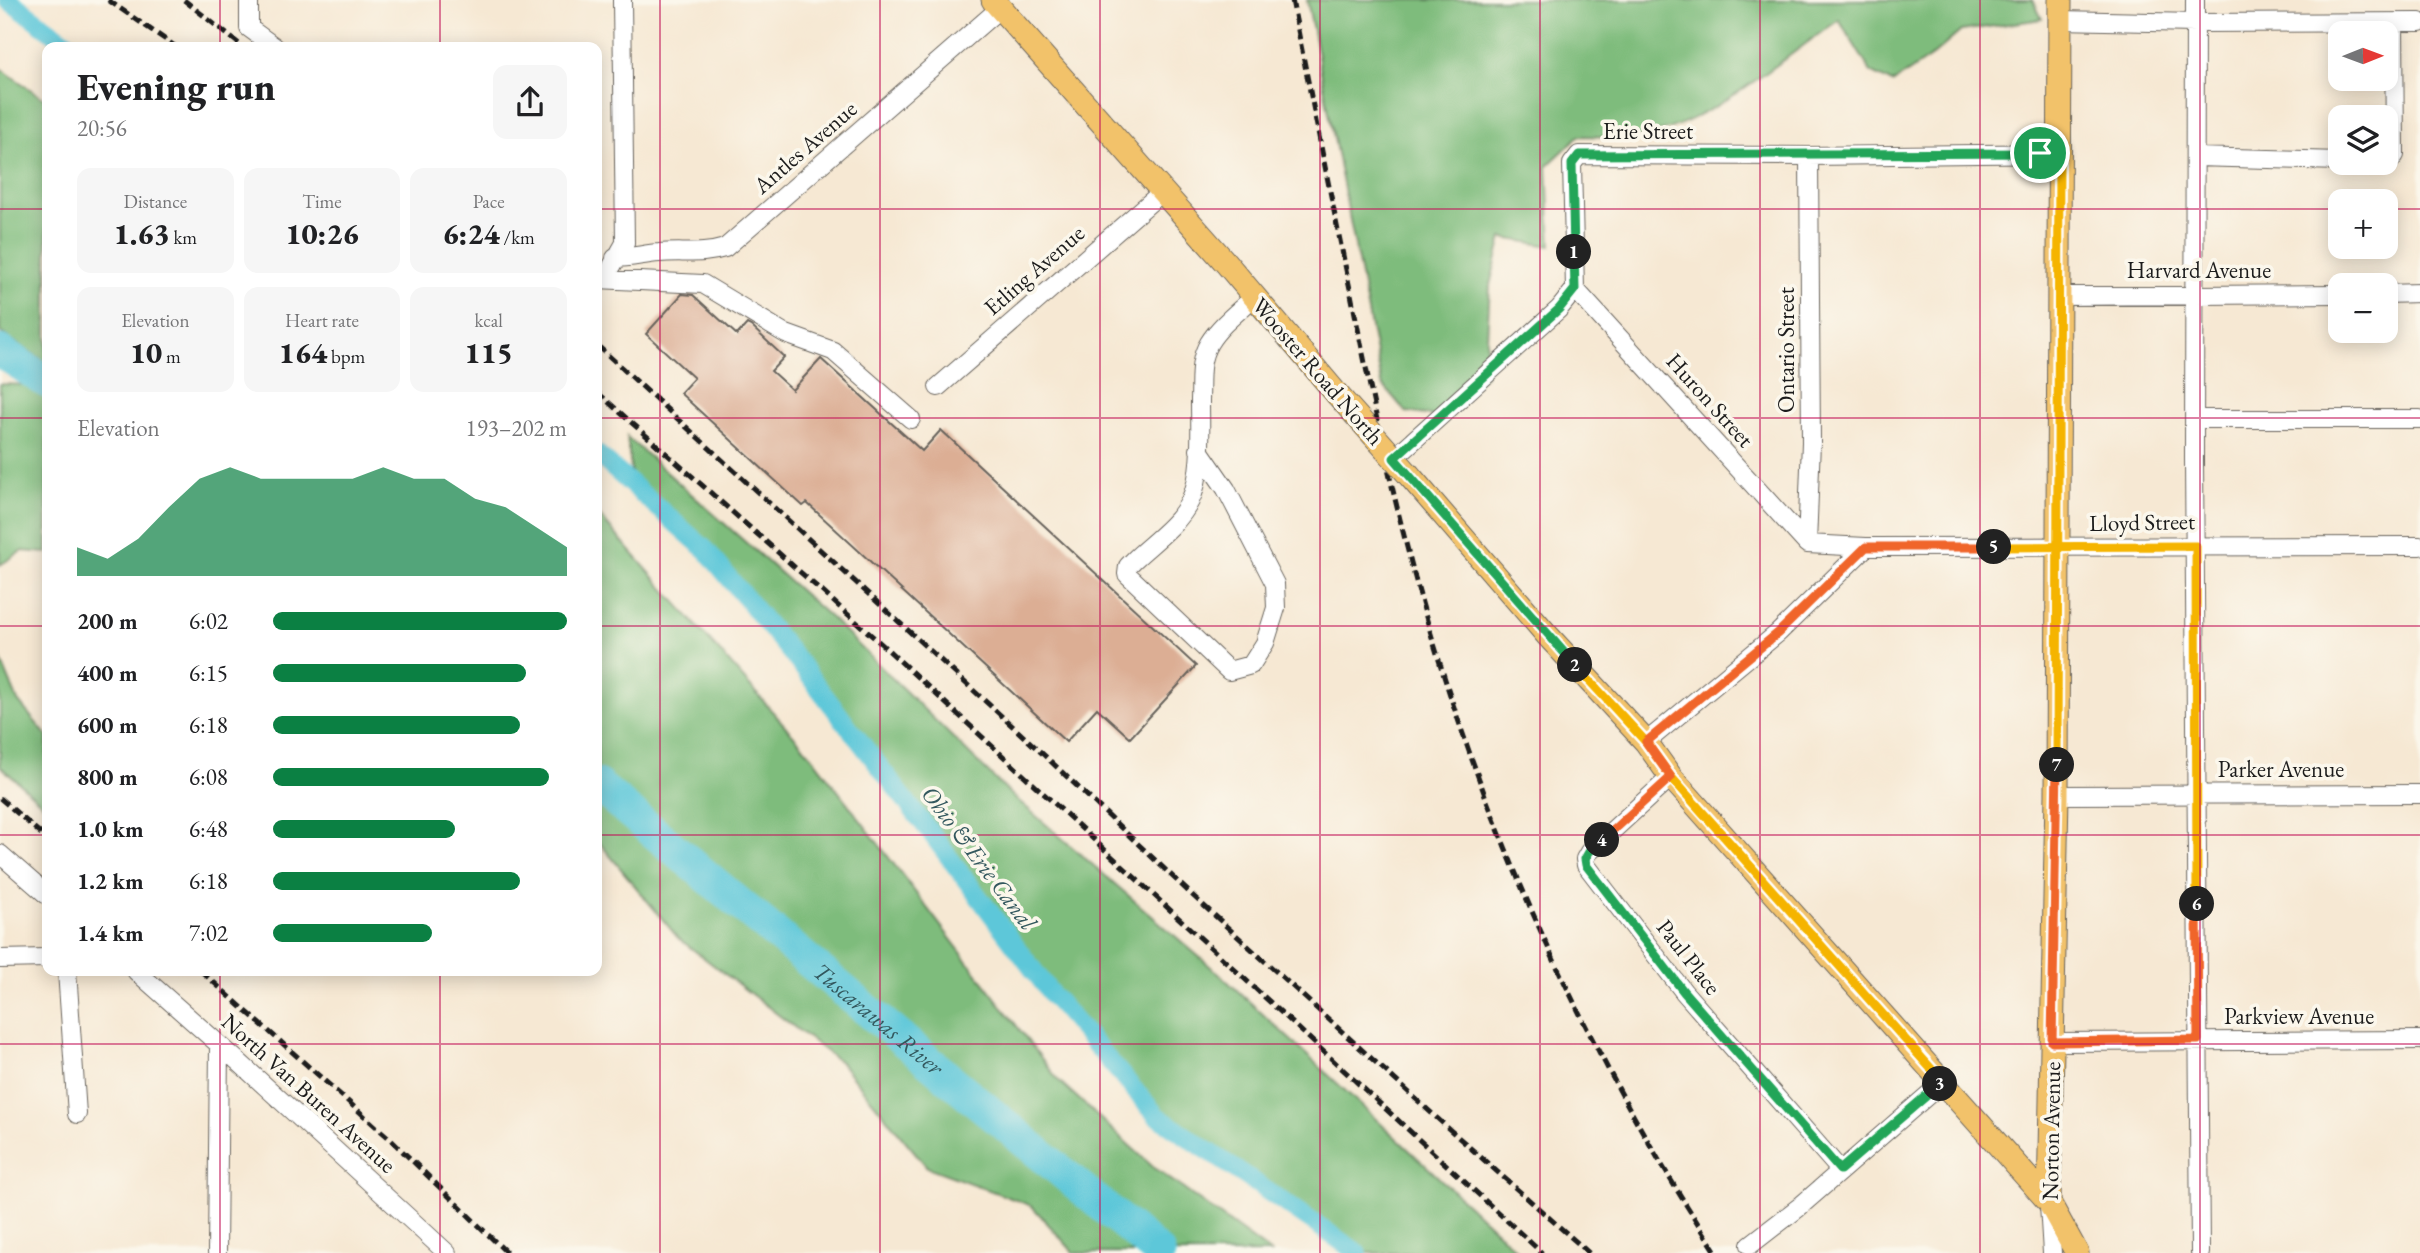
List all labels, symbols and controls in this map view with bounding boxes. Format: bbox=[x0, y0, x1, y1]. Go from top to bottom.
north arrow bbox=[2328, 21, 2398, 91]
map controls bbox=[2328, 21, 2398, 343]
text: Evening run bbox=[77, 62, 275, 111]
button: share bbox=[493, 65, 567, 139]
street label: Antles Avenue bbox=[746, 94, 863, 201]
button: layers bbox=[2328, 105, 2398, 175]
text: 20:56 bbox=[77, 113, 127, 143]
street label: Erie Street bbox=[1603, 116, 1694, 146]
pin bbox=[2010, 123, 2070, 183]
icon: arrive bbox=[2021, 134, 2059, 172]
text: Distance bbox=[124, 189, 187, 214]
text: Time bbox=[302, 189, 342, 214]
text: Pace bbox=[473, 189, 505, 214]
button: + bbox=[2328, 189, 2398, 259]
text: 1.63 bbox=[114, 214, 170, 253]
text: 10:26 bbox=[285, 214, 359, 253]
text: 6:24 bbox=[442, 214, 500, 253]
street label: Etling Avenue bbox=[977, 218, 1091, 322]
text: km bbox=[170, 225, 197, 250]
text: /km bbox=[500, 225, 535, 250]
pin: 1 bbox=[1556, 234, 1592, 270]
text: 1 bbox=[1568, 239, 1579, 264]
street label: Harvard Avenue bbox=[2127, 255, 2271, 285]
button: − bbox=[2328, 273, 2398, 343]
street label: Ontario Street bbox=[1771, 286, 1801, 413]
street label: Wooster Road North bbox=[1245, 291, 1391, 451]
text: Elevation bbox=[121, 308, 190, 333]
text: Heart rate bbox=[285, 308, 359, 333]
text: kcal bbox=[474, 308, 503, 333]
text: 10 bbox=[130, 333, 162, 372]
text: 164 bbox=[279, 333, 327, 372]
text: 115 bbox=[464, 333, 513, 372]
text: m bbox=[162, 344, 181, 369]
text: bpm bbox=[327, 344, 365, 369]
street label: Huron Street bbox=[1660, 346, 1761, 454]
text: Elevation bbox=[77, 413, 160, 443]
text: 193–202 m bbox=[466, 413, 567, 443]
street label: Lloyd Street bbox=[2089, 506, 2196, 538]
pin: 5 bbox=[1976, 530, 2011, 564]
text: 5 bbox=[1988, 534, 1999, 559]
text: 200 m bbox=[77, 606, 138, 636]
text: 6:02 bbox=[189, 606, 228, 636]
pin: 2 bbox=[1558, 648, 1592, 682]
text: 2 bbox=[1569, 652, 1580, 677]
text: 400 m bbox=[77, 658, 138, 688]
text: 6:15 bbox=[189, 658, 228, 688]
text: 600 m bbox=[77, 710, 138, 740]
text: 6:18 bbox=[189, 710, 228, 740]
pin: 7 bbox=[2039, 748, 2074, 782]
text: 7 bbox=[2051, 752, 2062, 777]
street label: Parker Avenue bbox=[2218, 754, 2344, 784]
text: 800 m bbox=[77, 762, 138, 792]
text: 6:08 bbox=[189, 762, 228, 792]
water label: Ohio & Erie Canal bbox=[915, 779, 1045, 937]
text: 1.0 km bbox=[77, 814, 144, 844]
text: 6:48 bbox=[189, 814, 228, 844]
pin: 4 bbox=[1584, 822, 1620, 858]
text: 4 bbox=[1596, 827, 1607, 852]
text: 1.2 km bbox=[77, 866, 144, 896]
text: 6:18 bbox=[189, 866, 228, 896]
pin: 6 bbox=[2180, 886, 2214, 922]
text: 6 bbox=[2191, 891, 2202, 916]
street label: Paul Place bbox=[1650, 913, 1728, 1001]
text: 1.4 km bbox=[77, 918, 144, 948]
text: 7:02 bbox=[189, 918, 228, 948]
water label: Tuscarawas River bbox=[807, 956, 952, 1083]
street label: Parkview Avenue bbox=[2224, 1001, 2374, 1031]
street label: North Van Buren Avenue bbox=[215, 1007, 403, 1179]
street label: Norton Avenue bbox=[2035, 1061, 2067, 1201]
pin: 3 bbox=[1923, 1066, 1958, 1102]
text: 3 bbox=[1934, 1071, 1945, 1096]

